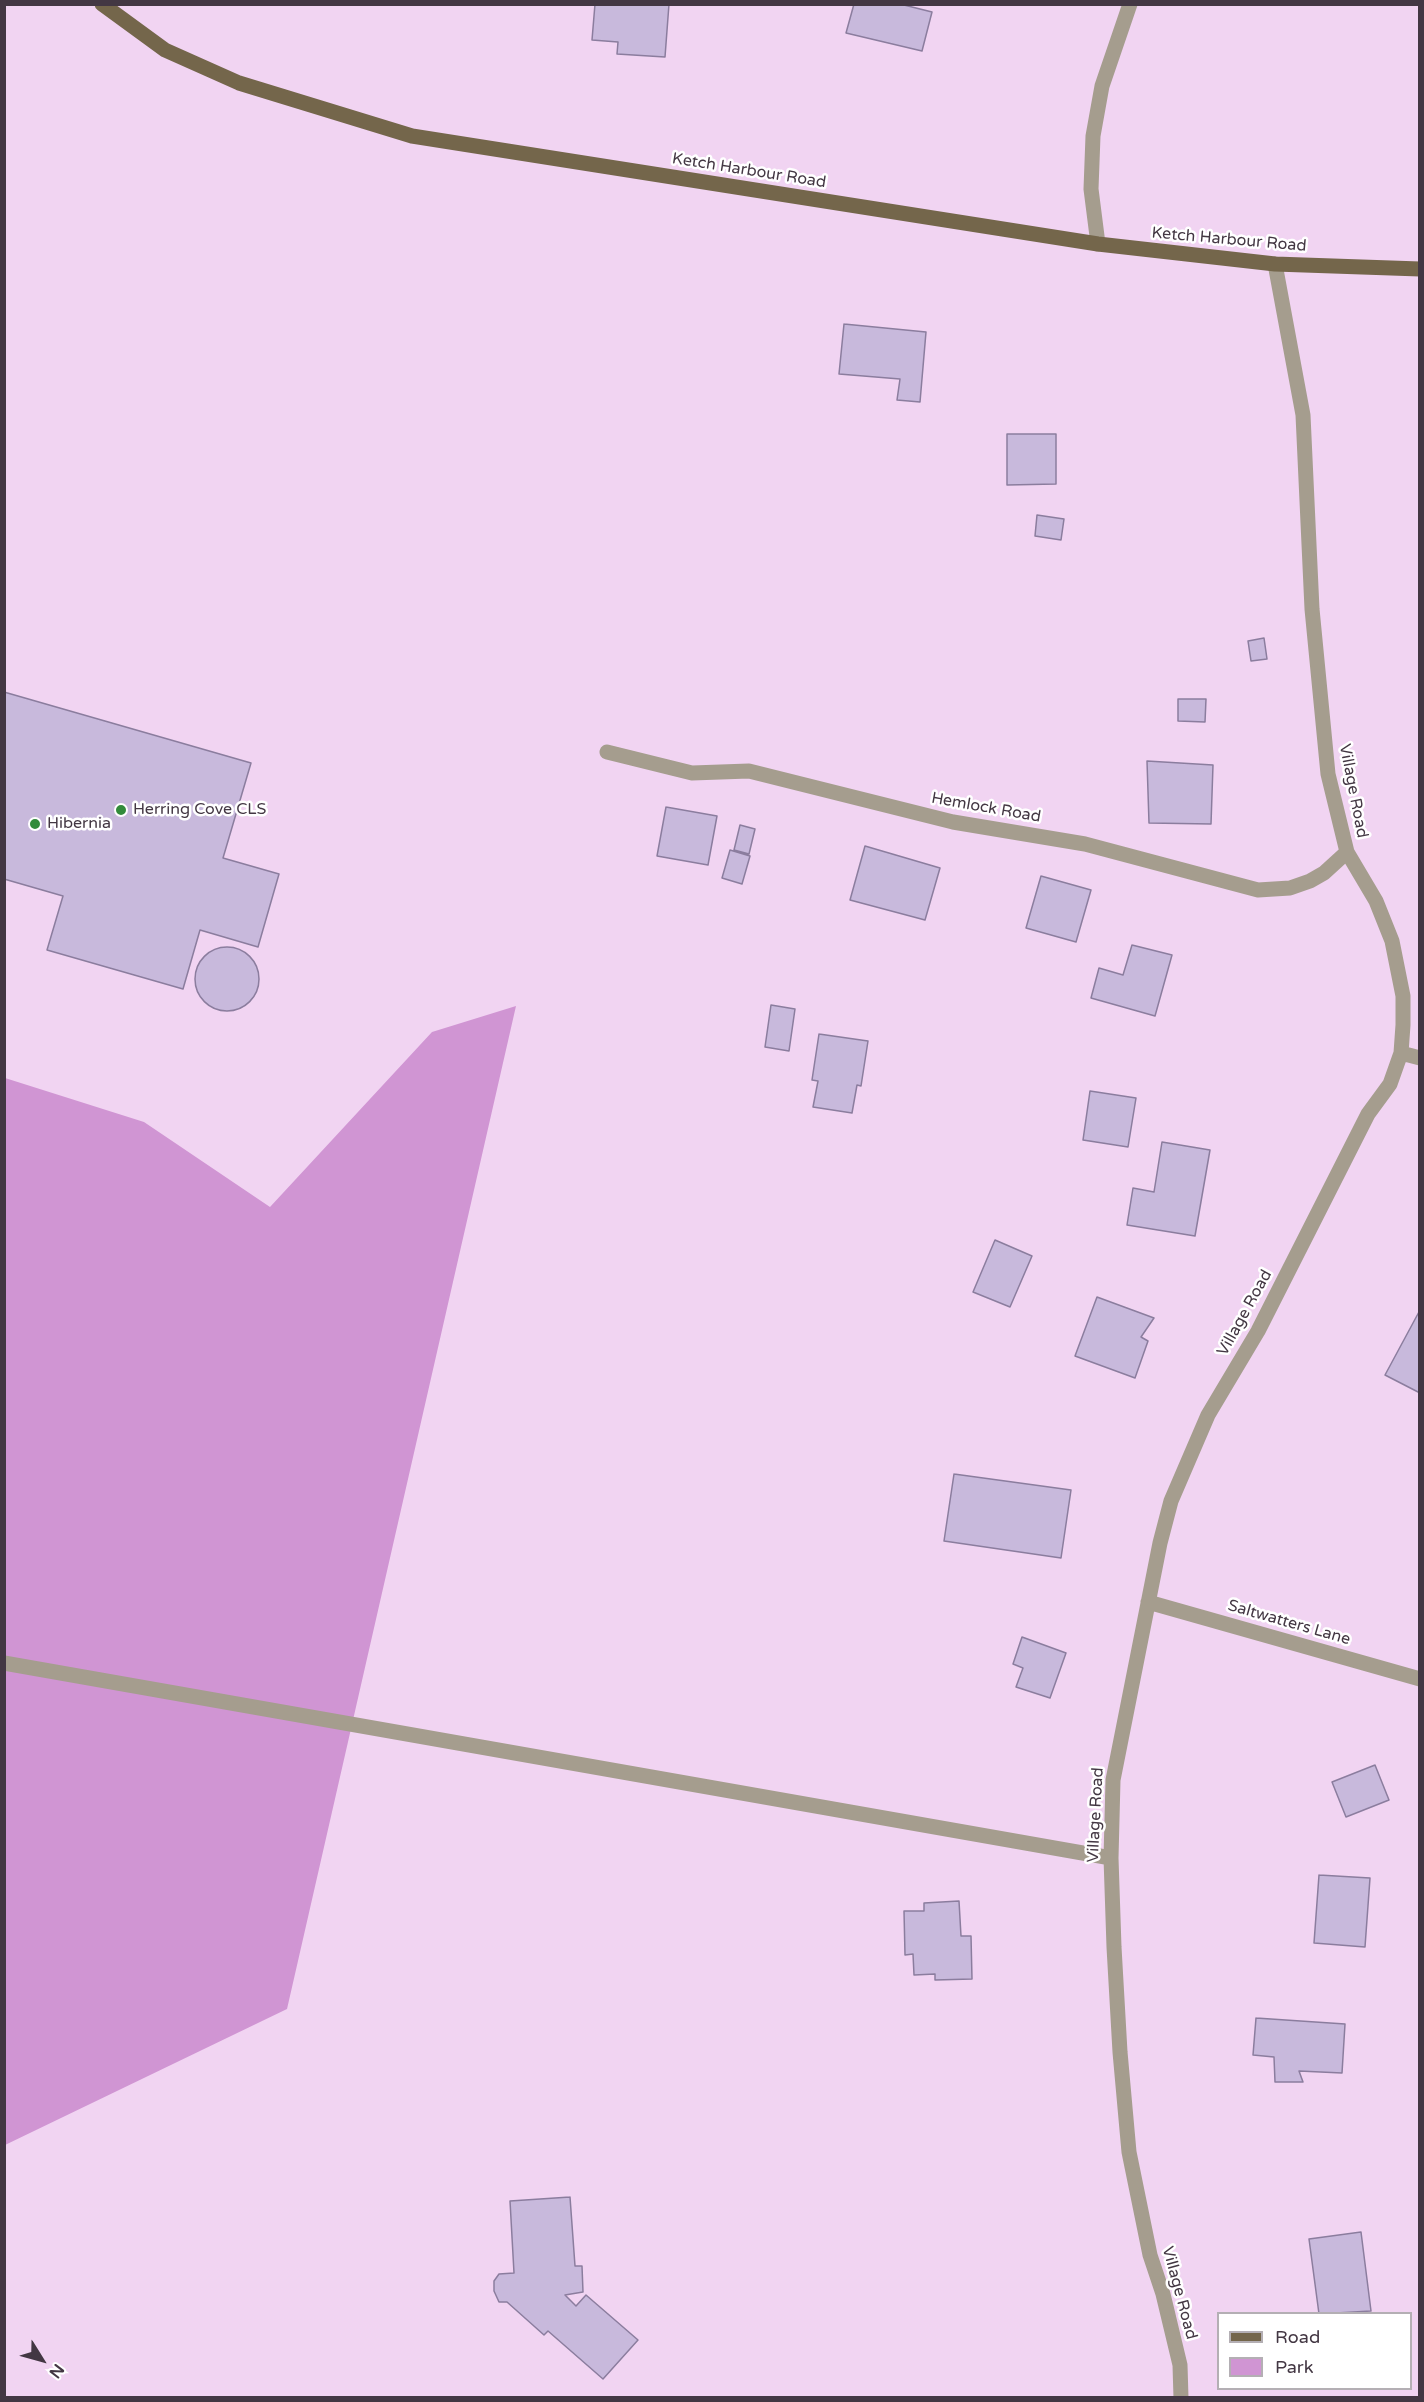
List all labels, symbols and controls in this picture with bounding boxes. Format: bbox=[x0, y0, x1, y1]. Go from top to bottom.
street label: Ketch Harbour Road bbox=[671, 149, 827, 193]
street label: Ketch Harbour Road bbox=[1151, 224, 1307, 256]
street label: Village Road bbox=[1334, 742, 1372, 840]
street label: Hemlock Road bbox=[930, 789, 1042, 827]
place label: Herring Cove CLS bbox=[133, 800, 266, 820]
marker: Herring Cove CLS bbox=[114, 803, 128, 817]
place label: Hibernia bbox=[47, 814, 111, 834]
marker: Hibernia bbox=[28, 817, 42, 831]
street label: Village Road bbox=[1213, 1267, 1277, 1359]
street label: Saltwatters Lane bbox=[1226, 1596, 1352, 1650]
street label: Village Road bbox=[1084, 1767, 1108, 1863]
street label: Village Road bbox=[1157, 2244, 1201, 2342]
legend bbox=[1217, 2312, 1412, 2390]
text: Road bbox=[1275, 2326, 1320, 2348]
north arrow bbox=[12, 2330, 72, 2390]
text: Park bbox=[1275, 2356, 1313, 2378]
text: N bbox=[45, 2360, 68, 2382]

